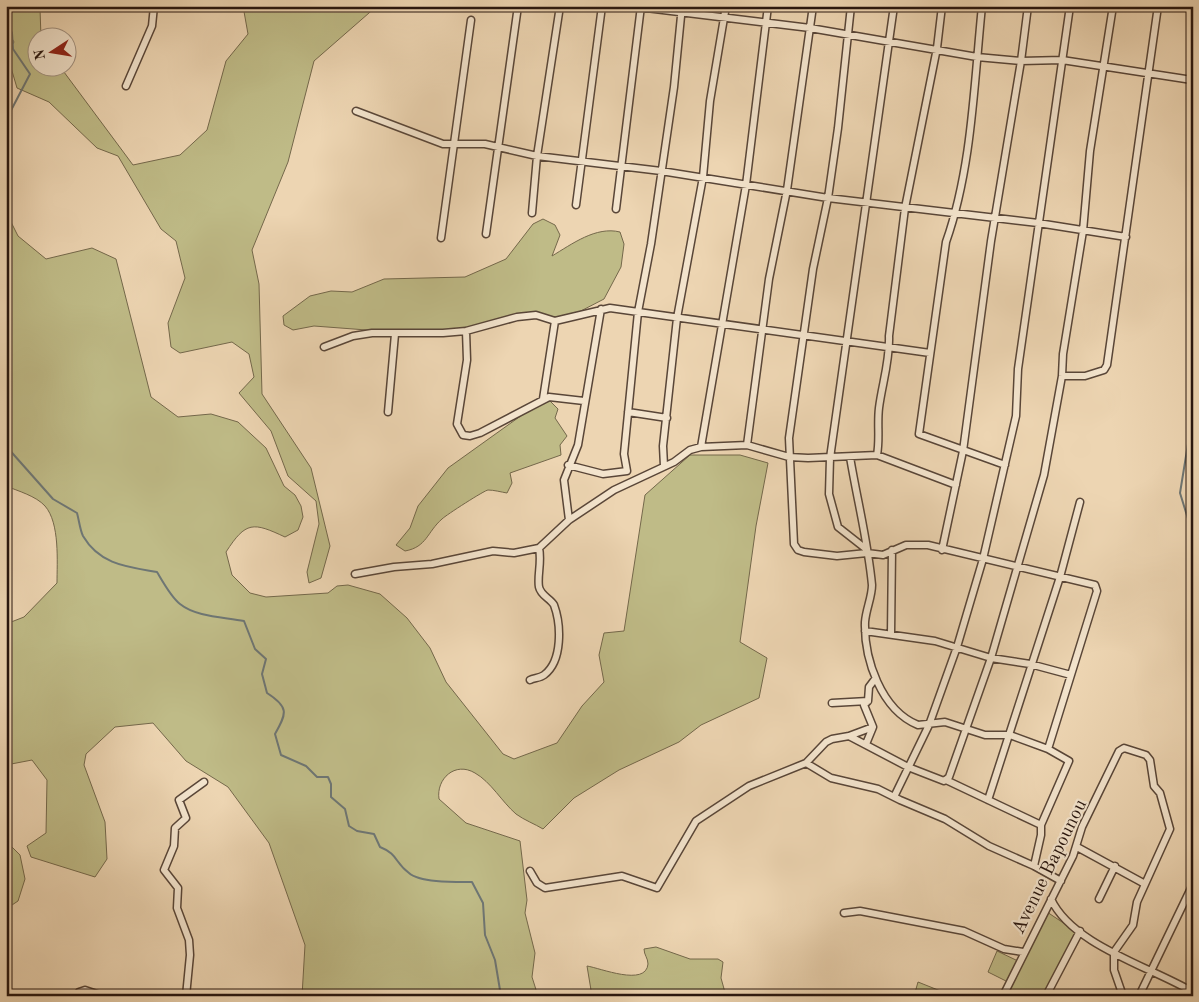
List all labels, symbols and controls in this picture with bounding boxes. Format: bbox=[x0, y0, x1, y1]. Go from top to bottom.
north arrow bbox=[28, 28, 78, 78]
text: N bbox=[32, 48, 48, 61]
street label: Avenue Bapounou bbox=[1009, 797, 1091, 938]

